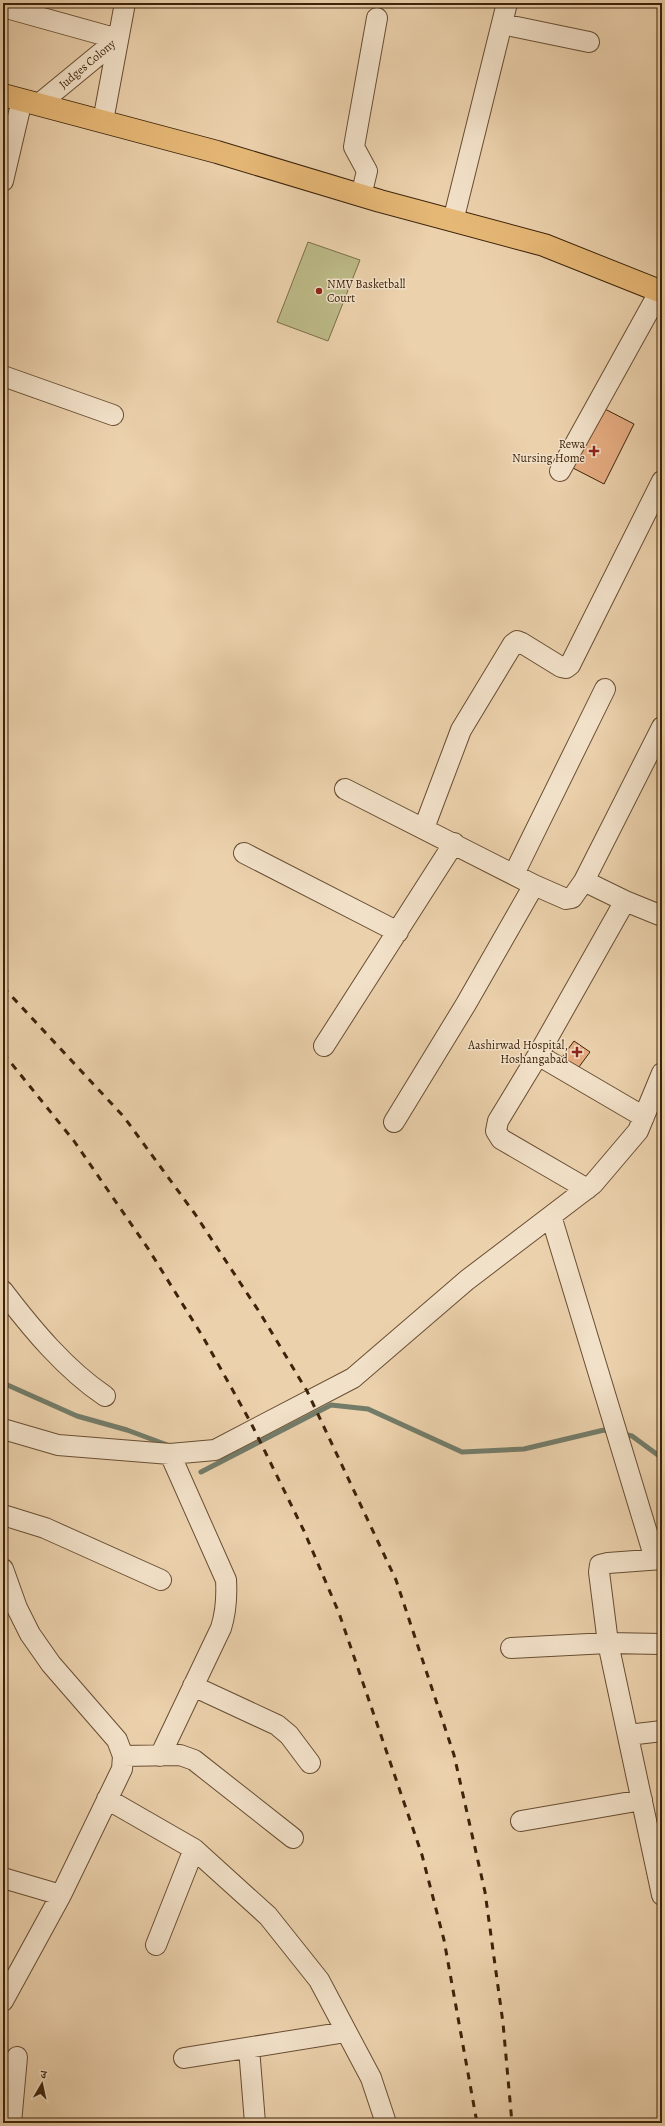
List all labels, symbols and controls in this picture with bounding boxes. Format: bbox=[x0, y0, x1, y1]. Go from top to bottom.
street label: Judges Colony bbox=[55, 35, 119, 92]
place label: NMV Basketball Court bbox=[327, 276, 406, 306]
marker: NMV Basketball Court bbox=[314, 286, 324, 296]
place label: Rewa Nursing Home bbox=[512, 436, 585, 466]
marker: Rewa Nursing Home bbox=[588, 445, 600, 457]
place label: Aashirwad Hospital, Hoshangabad bbox=[467, 1037, 569, 1067]
marker: Aashirwad Hospital, Hoshangabad bbox=[571, 1046, 583, 1058]
north arrow bbox=[22, 2064, 62, 2104]
text: उ bbox=[39, 2067, 49, 2083]

